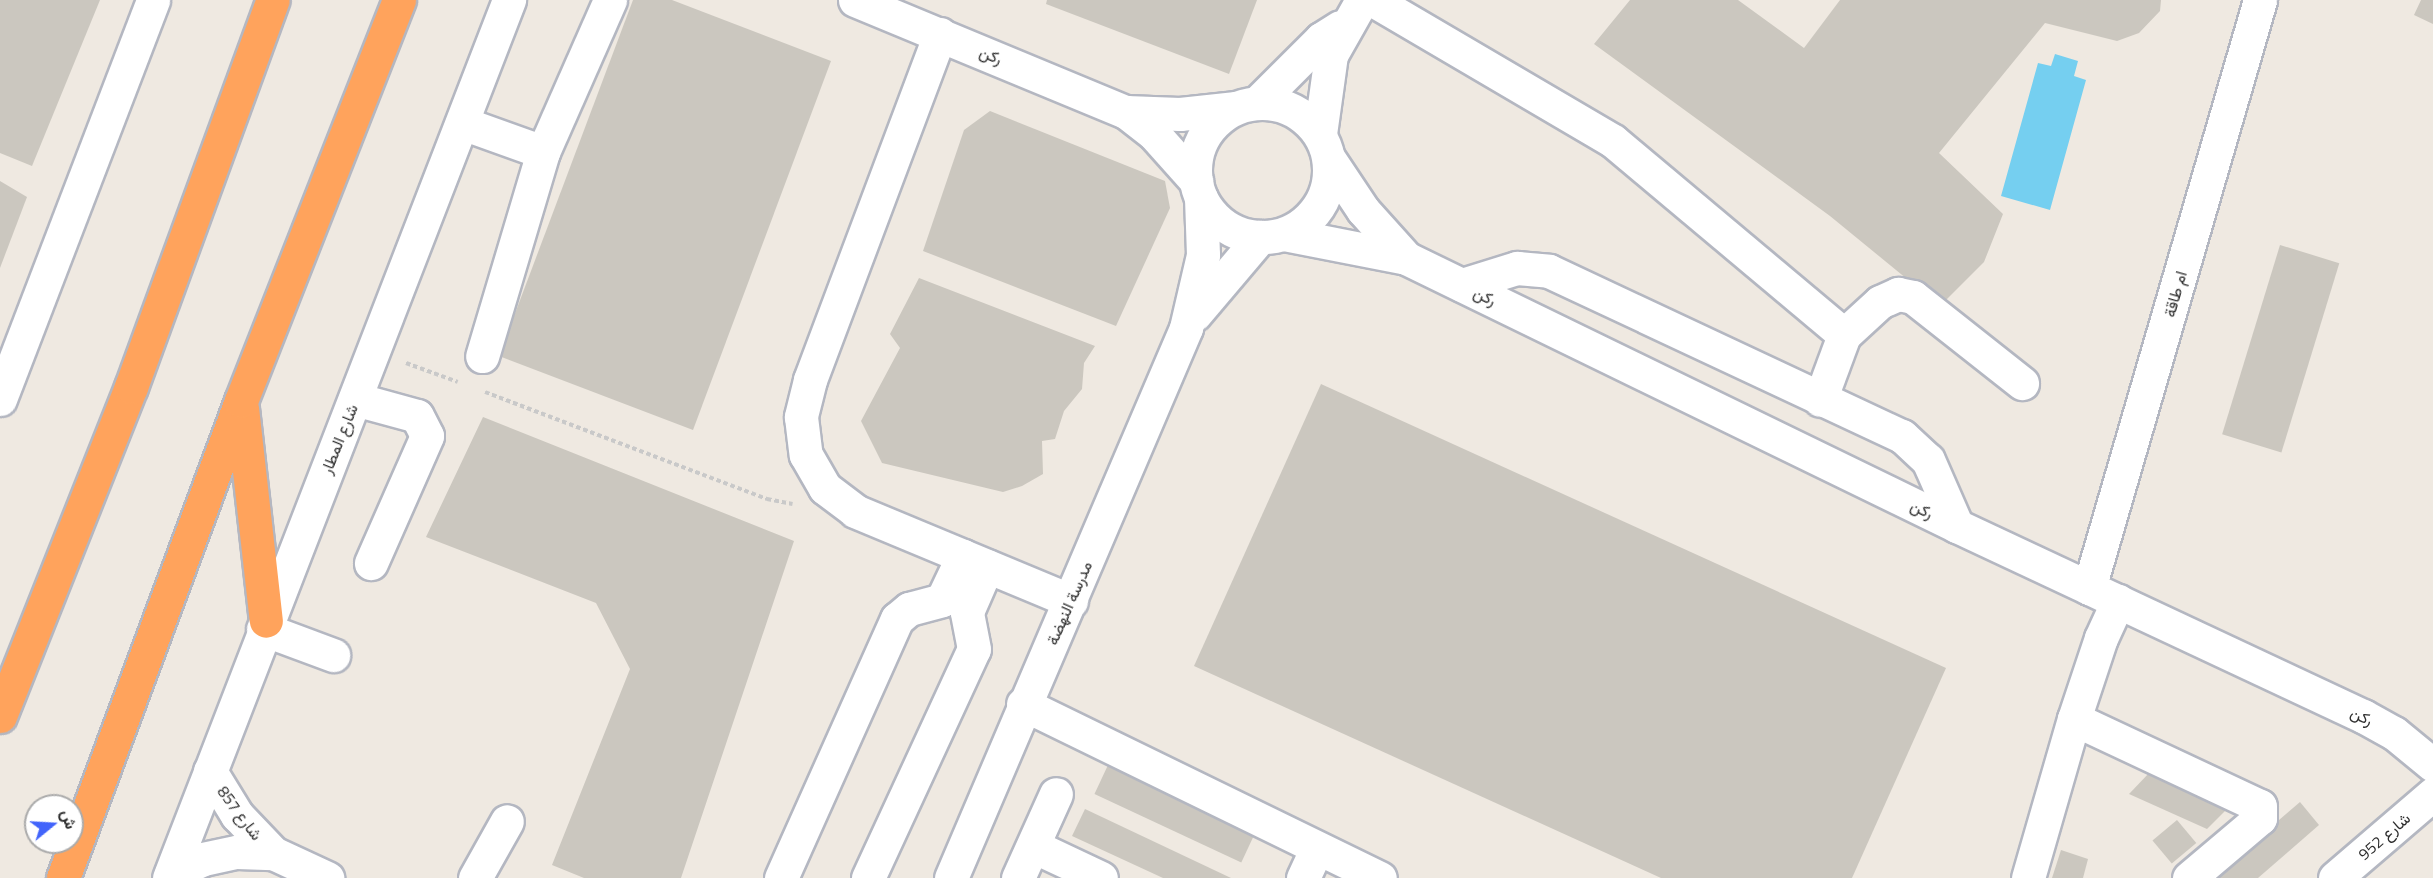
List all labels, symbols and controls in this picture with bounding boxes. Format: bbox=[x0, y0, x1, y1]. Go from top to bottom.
street label: ركن bbox=[977, 42, 1005, 68]
street label: ام طاقة bbox=[2159, 269, 2191, 319]
street label: ركن bbox=[1471, 282, 1499, 310]
street label: شارع المطار bbox=[316, 401, 362, 477]
street label: ركن bbox=[1908, 495, 1936, 523]
street label: مدرسة النهضة bbox=[1042, 558, 1096, 648]
street label: ركن bbox=[2348, 702, 2376, 730]
street label: شارع 857 bbox=[214, 782, 266, 844]
north arrow bbox=[24, 794, 84, 854]
text: ش bbox=[55, 806, 84, 832]
street label: شارع 952 bbox=[2354, 808, 2414, 864]

